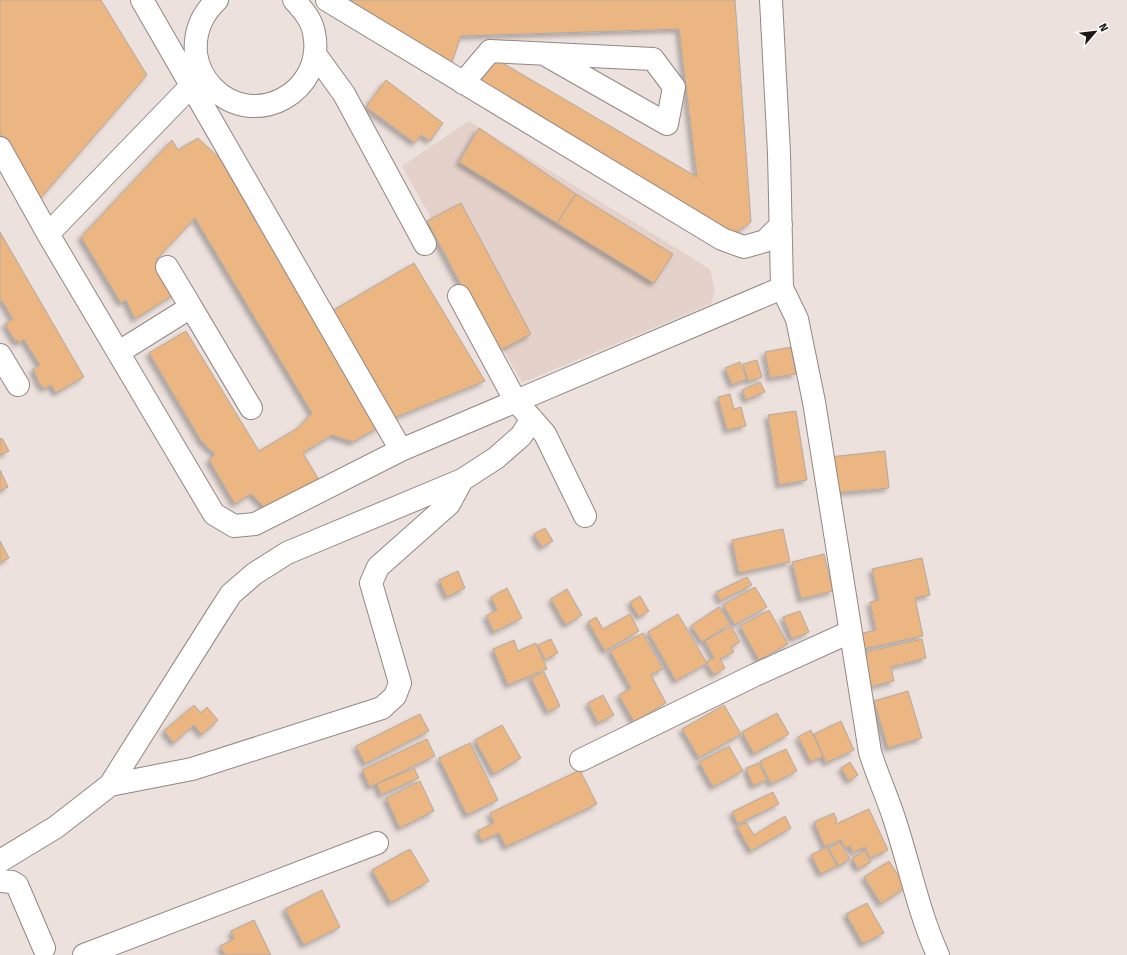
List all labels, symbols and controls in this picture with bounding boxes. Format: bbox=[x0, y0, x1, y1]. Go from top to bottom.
north arrow bbox=[1075, 12, 1115, 52]
text: N bbox=[1096, 21, 1111, 34]

